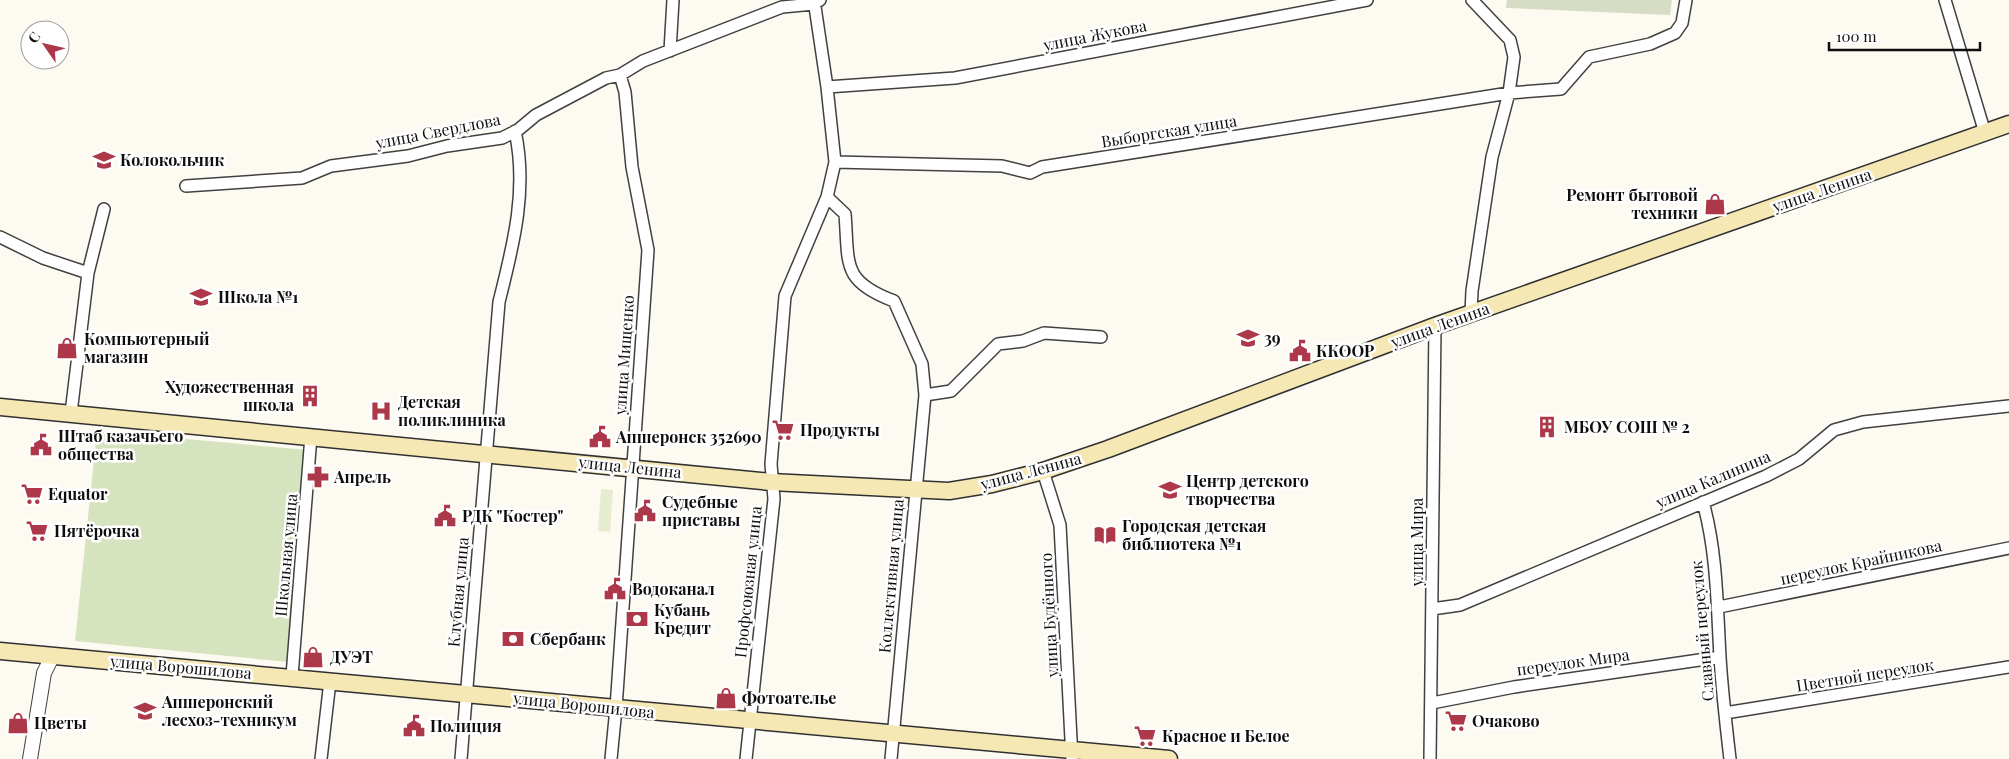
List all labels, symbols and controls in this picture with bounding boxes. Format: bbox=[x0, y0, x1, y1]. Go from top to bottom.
street label: улица Жукова bbox=[1041, 14, 1148, 55]
north arrow bbox=[20, 20, 70, 70]
scale bar bbox=[1829, 20, 1980, 52]
text: 100 m bbox=[1836, 26, 1877, 46]
text: С bbox=[23, 28, 45, 47]
street label: улица Свердлова bbox=[373, 108, 502, 153]
street label: Выборгская улица bbox=[1100, 109, 1238, 152]
school or university icon: Колокольчик bbox=[91, 147, 117, 173]
place label: Колокольчик bbox=[120, 149, 224, 170]
street label: улица Ленина bbox=[1769, 163, 1874, 217]
place label: Ремонт бытовой техники bbox=[1566, 184, 1699, 223]
shop icon: Ремонт бытовой техники bbox=[1702, 191, 1728, 217]
school or university icon: Школа №1 bbox=[188, 284, 214, 310]
place label: Школа №1 bbox=[218, 286, 299, 307]
street label: улица Мищенко bbox=[609, 294, 638, 417]
street label: улица Ленина bbox=[1387, 297, 1492, 352]
school or university icon: 39 bbox=[1235, 325, 1261, 351]
place label: 39 bbox=[1264, 327, 1281, 348]
place label: Компьютерный магазин bbox=[84, 328, 210, 367]
shop icon: Компьютерный магазин bbox=[54, 335, 80, 361]
public building icon: ККООР bbox=[1287, 338, 1313, 364]
place label: ККООР bbox=[1316, 340, 1374, 361]
place label: Художественная школа bbox=[165, 376, 295, 415]
building icon: Художественная школа bbox=[297, 383, 323, 409]
place label: Детская поликлиника bbox=[398, 391, 506, 430]
hospital icon: Детская поликлиника bbox=[368, 398, 394, 424]
building icon: МБОУ СОШ № 2 bbox=[1534, 414, 1560, 440]
place label: МБОУ СОШ № 2 bbox=[1564, 416, 1690, 437]
supermarket icon: Продукты bbox=[770, 417, 796, 443]
place label: Продукты bbox=[800, 419, 880, 440]
public building icon: Апшеронск 352690 bbox=[587, 424, 613, 450]
place label: Штаб казачьего общества bbox=[58, 425, 183, 464]
place label: Апшеронск 352690 bbox=[615, 426, 762, 447]
public building icon: Штаб казачьего общества bbox=[28, 432, 54, 458]
street label: улица Калинина bbox=[1651, 445, 1773, 513]
street label: улица Ленина bbox=[977, 447, 1084, 494]
street label: улица Ленина bbox=[576, 451, 683, 482]
pharmacy icon: Апрель bbox=[305, 464, 331, 490]
place label: Апрель bbox=[333, 466, 391, 487]
place label: Центр детского творчества bbox=[1186, 470, 1309, 509]
school or university icon: Центр детского творчества bbox=[1157, 477, 1183, 503]
supermarket icon: Equator bbox=[19, 481, 45, 507]
place label: Equator bbox=[48, 483, 108, 504]
place label: Судебные приставы bbox=[662, 491, 740, 530]
street label: Школьная улица bbox=[270, 492, 301, 617]
public building icon: Судебные приставы bbox=[632, 498, 658, 524]
street label: Коллективная улица bbox=[873, 498, 908, 654]
street label: улица Мира bbox=[1406, 498, 1427, 587]
public building icon: РДК "Костер" bbox=[432, 503, 458, 529]
place label: РДК "Костер" bbox=[462, 505, 563, 526]
street label: Профсоюзная улица bbox=[729, 505, 766, 659]
place label: Городская детская библиотека №1 bbox=[1122, 515, 1266, 554]
supermarket icon: Пятёрочка bbox=[24, 518, 50, 544]
place label: Пятёрочка bbox=[54, 520, 140, 541]
library icon: Городская детская библиотека №1 bbox=[1092, 522, 1118, 548]
street label: переулок Крайникова bbox=[1778, 534, 1944, 589]
street label: Клубная улица bbox=[442, 536, 473, 648]
street label: улица Будённого bbox=[1035, 552, 1062, 679]
street label: Славный переулок bbox=[1685, 560, 1718, 702]
public building icon: Водоканал bbox=[602, 576, 628, 602]
place label: Водоканал bbox=[632, 578, 715, 599]
place label: Кубань Кредит bbox=[654, 599, 711, 638]
bank icon: Кубань Кредит bbox=[624, 606, 650, 632]
bank icon: Сбербанк bbox=[500, 626, 526, 652]
place label: Сбербанк bbox=[530, 628, 606, 649]
street label: переулок Мира bbox=[1515, 643, 1631, 680]
shop icon: ДУЭТ bbox=[300, 644, 326, 670]
place label: ДУЭТ bbox=[330, 646, 373, 667]
street label: улица Ворошилова bbox=[108, 650, 253, 683]
street label: Цветной переулок bbox=[1795, 653, 1935, 696]
shop icon: Фотоателье bbox=[713, 685, 739, 711]
street label: улица Ворошилова bbox=[511, 687, 656, 722]
place label: Фотоателье bbox=[742, 687, 836, 708]
place label: Апшеронский лесхоз-техникум bbox=[161, 691, 297, 730]
school or university icon: Апшеронский лесхоз-техникум bbox=[132, 698, 158, 724]
supermarket icon: Очаково bbox=[1443, 708, 1469, 734]
shop icon: Цветы bbox=[5, 710, 31, 736]
place label: Очаково bbox=[1472, 710, 1539, 731]
place label: Цветы bbox=[34, 712, 87, 733]
public building icon: Полиция bbox=[401, 713, 427, 739]
place label: Полиция bbox=[430, 715, 501, 736]
supermarket icon: Красное и Белое bbox=[1132, 723, 1158, 749]
place label: Красное и Белое bbox=[1162, 725, 1290, 746]

